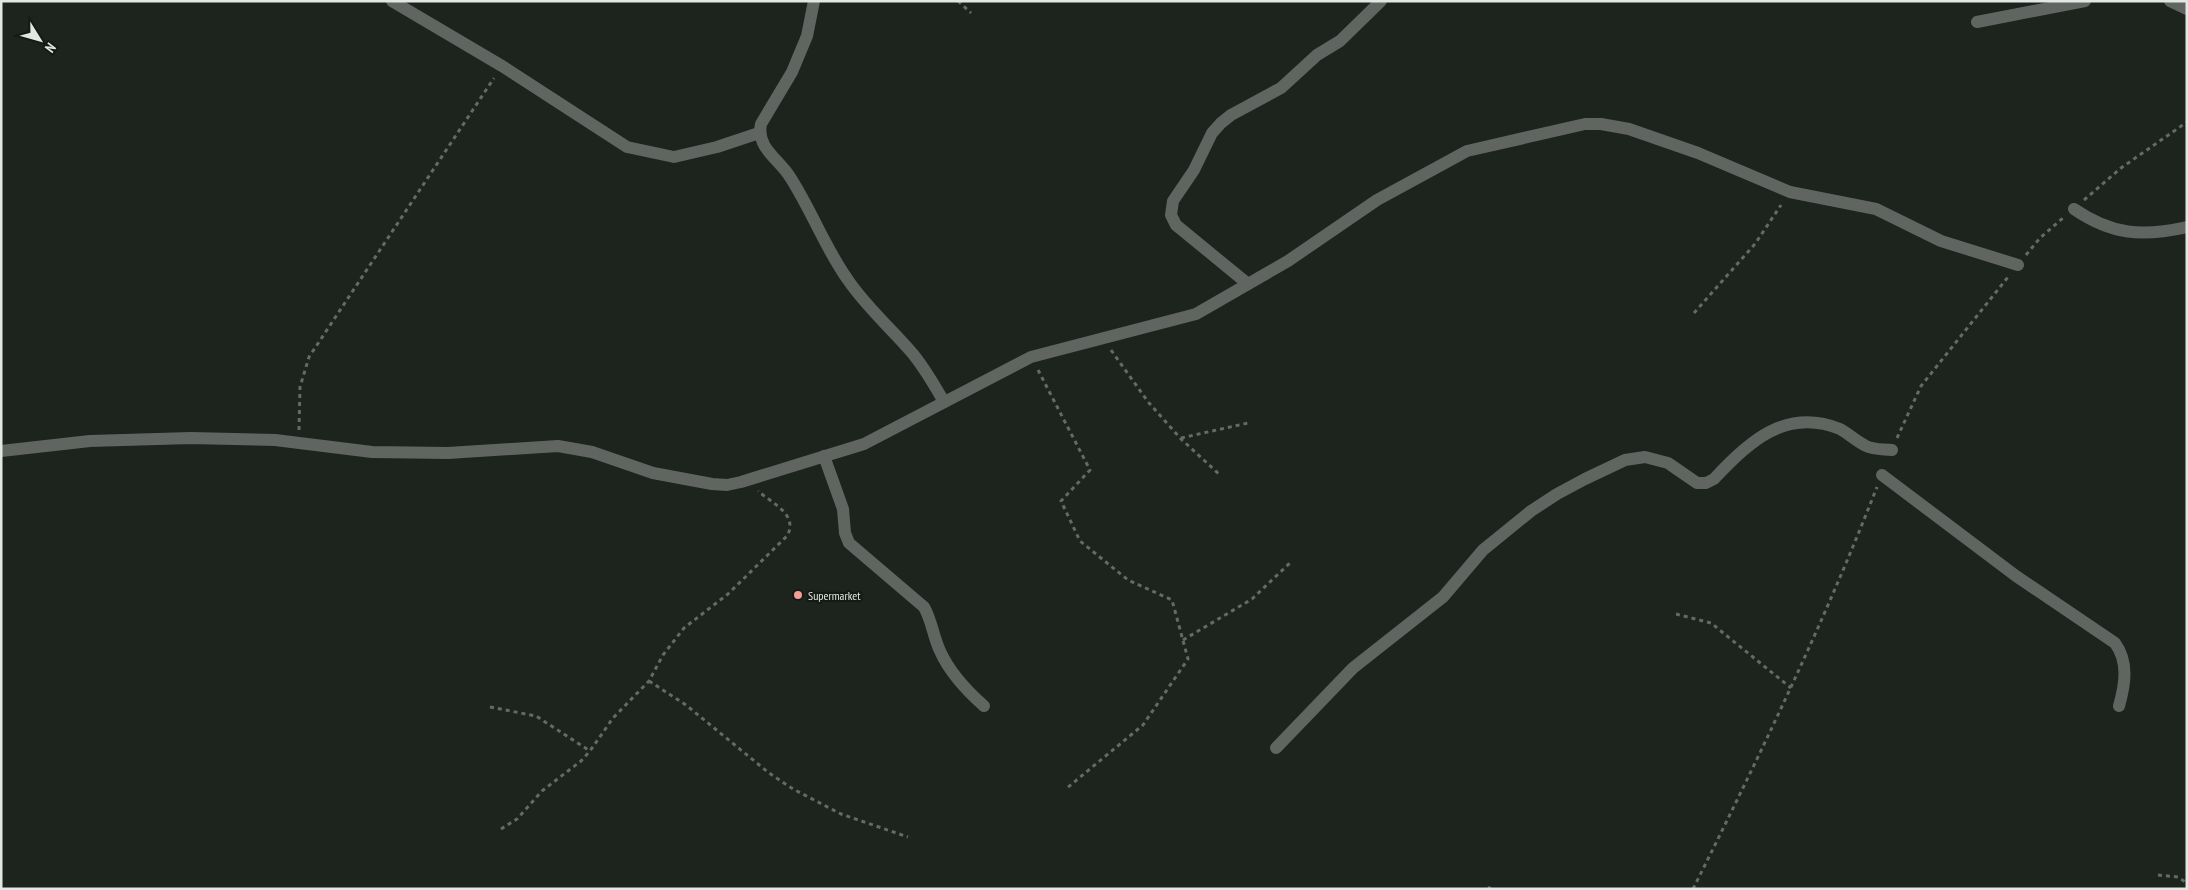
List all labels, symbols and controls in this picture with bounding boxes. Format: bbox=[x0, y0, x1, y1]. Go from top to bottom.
north arrow bbox=[15, 15, 65, 65]
text: N bbox=[41, 39, 60, 56]
place label: Supermarket bbox=[808, 588, 861, 603]
marker: Supermarket bbox=[792, 589, 804, 601]

